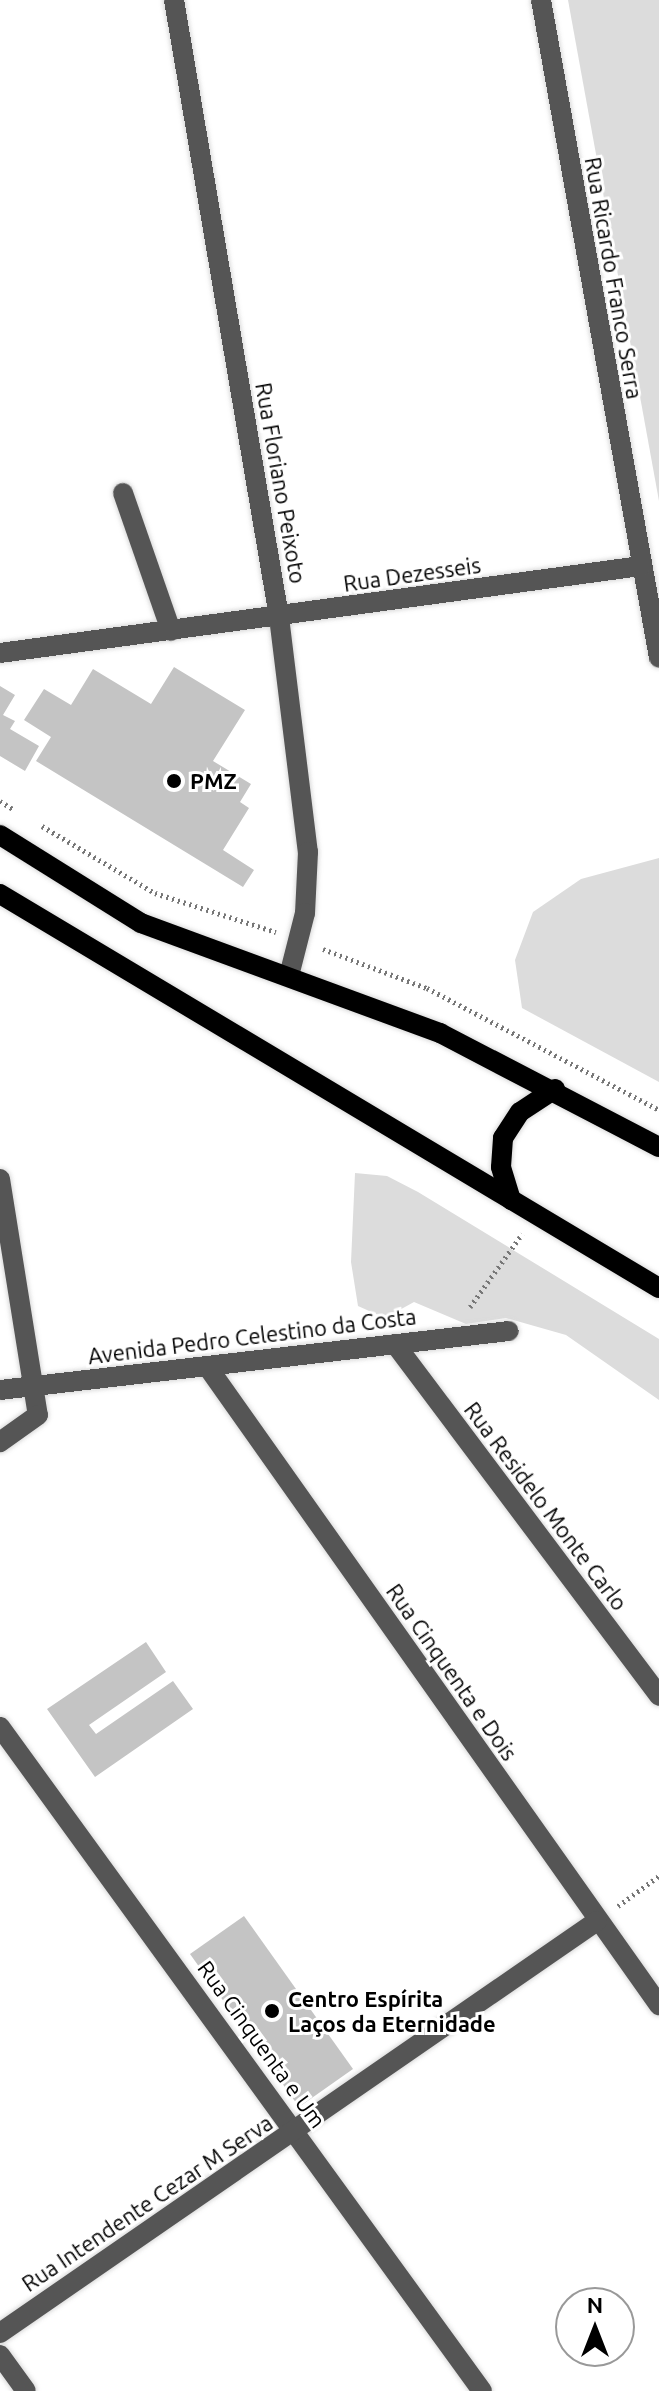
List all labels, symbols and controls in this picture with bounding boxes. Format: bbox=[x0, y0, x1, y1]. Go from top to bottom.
street label: Rua Ricardo Franco Serra bbox=[580, 155, 648, 401]
street label: Rua Floriano Peixoto bbox=[250, 380, 312, 586]
street label: Rua Dezesseis bbox=[342, 551, 482, 597]
place label: PMZ bbox=[190, 768, 237, 794]
marker: PMZ bbox=[165, 772, 183, 790]
street label: Avenida Pedro Celestino da Costa bbox=[86, 1303, 418, 1369]
street label: Rua Residelo Monte Carlo bbox=[459, 1397, 633, 1615]
street label: Rua Cinquenta e Dois bbox=[381, 1579, 523, 1765]
street label: Rua Cinquenta e Um bbox=[192, 1955, 332, 2133]
place label: Centro Espírita Laços da Eternidade bbox=[288, 1985, 496, 2036]
marker: Centro Espírita Laços da Eternidade bbox=[263, 2002, 281, 2020]
street label: Rua Intendente Cezar M Serva bbox=[17, 2109, 277, 2297]
north arrow bbox=[555, 2287, 635, 2367]
text: N bbox=[587, 2292, 603, 2317]

